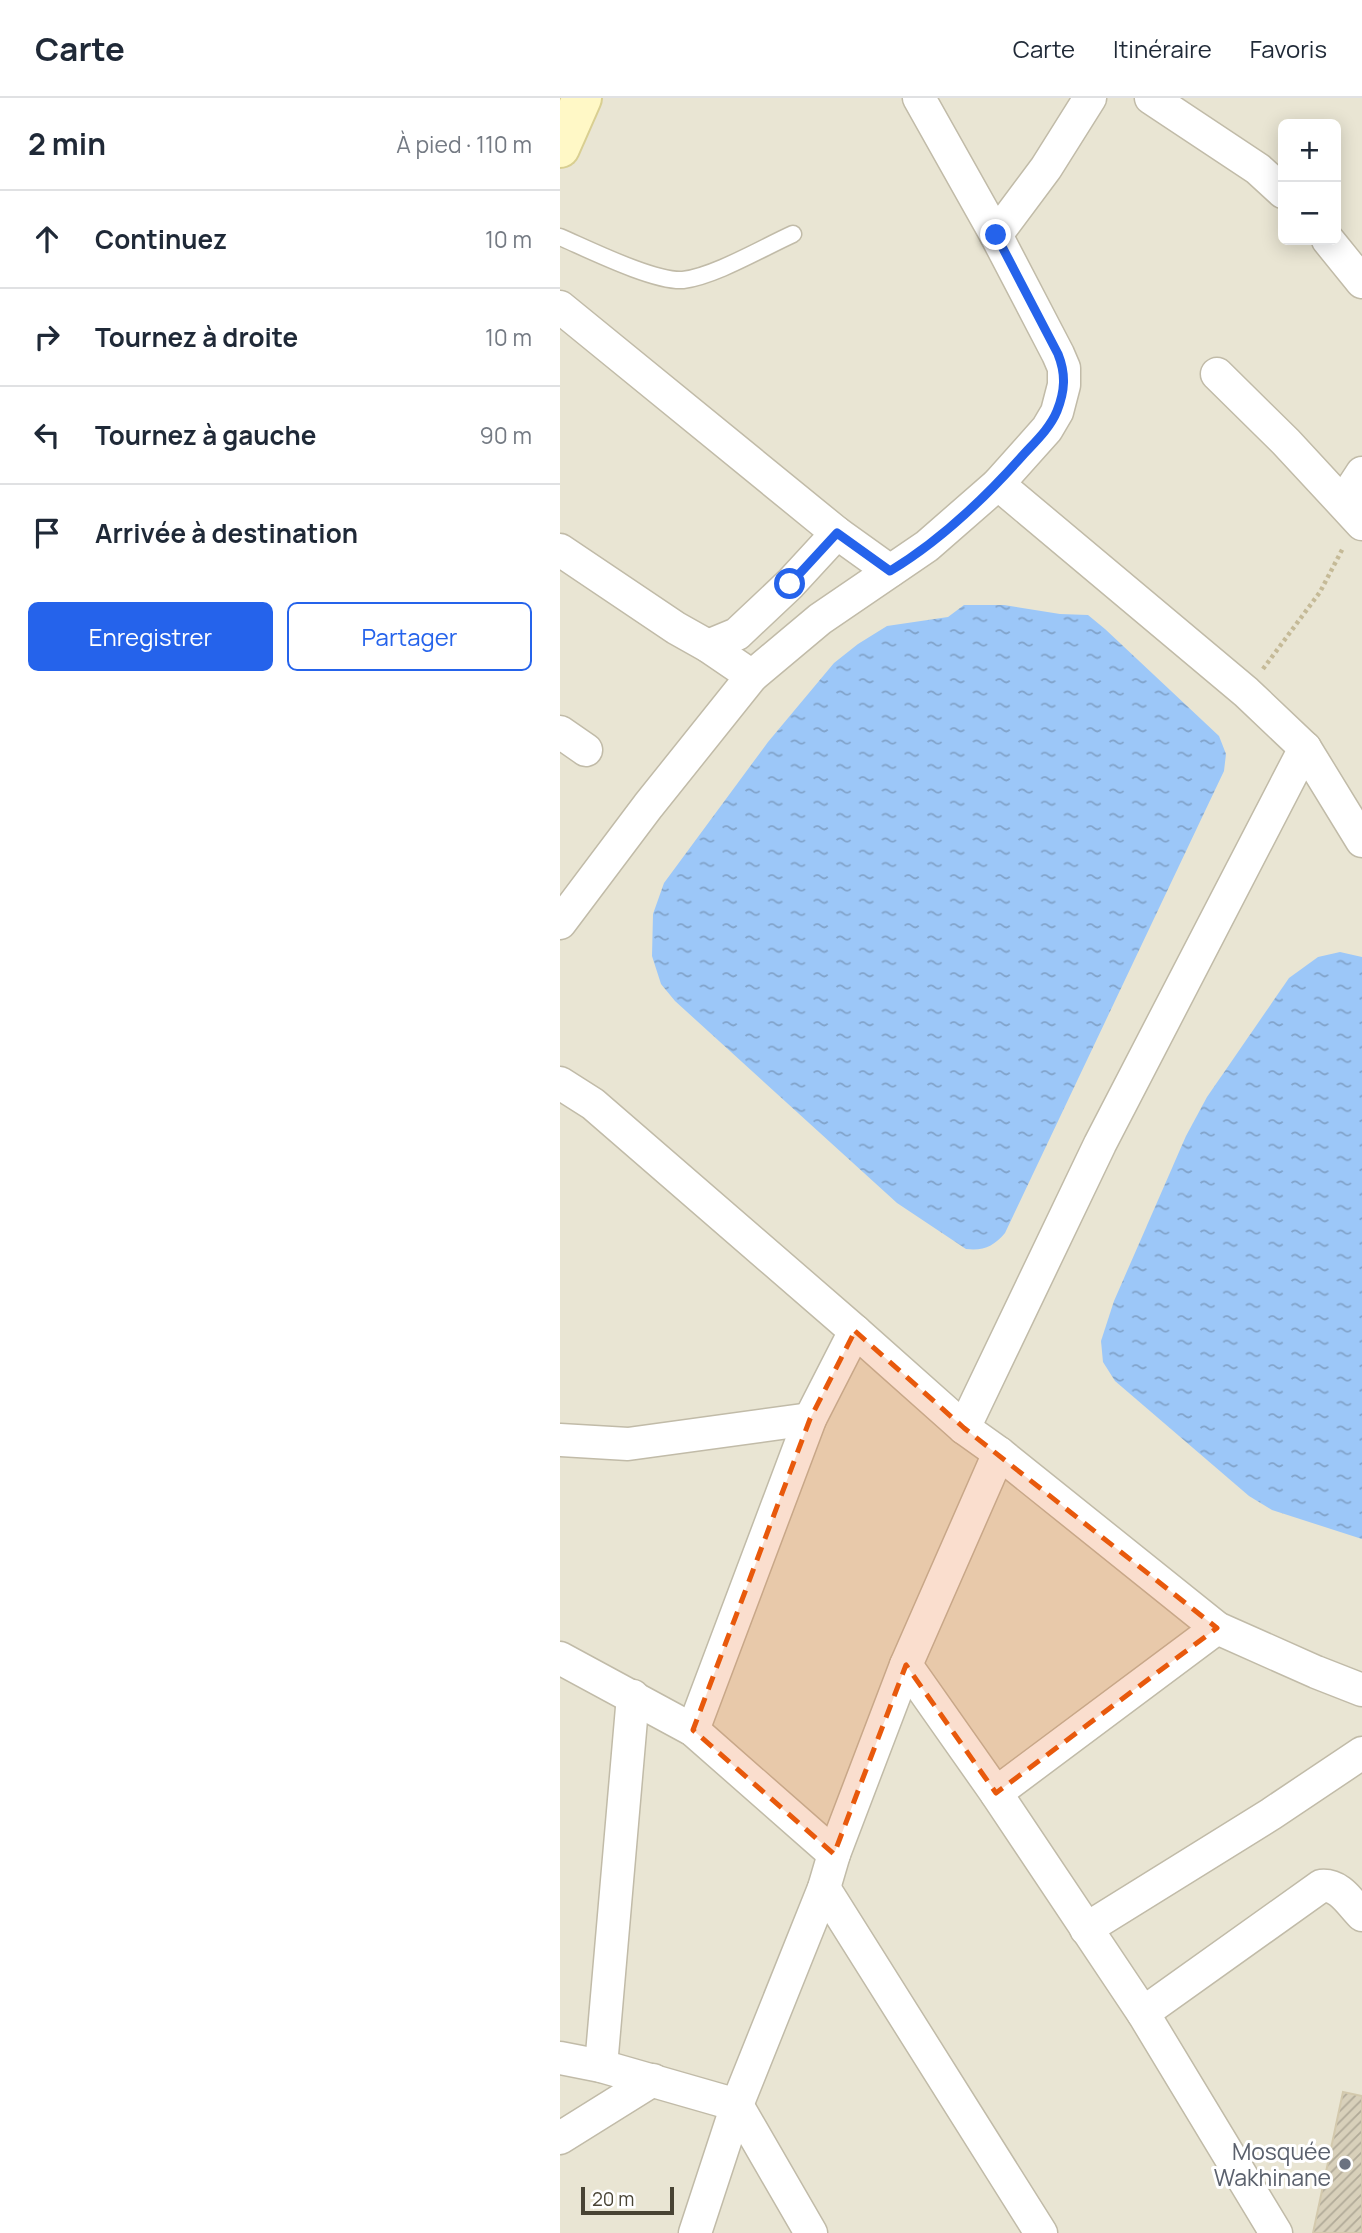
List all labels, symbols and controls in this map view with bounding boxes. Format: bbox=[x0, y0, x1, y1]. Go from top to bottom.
text: Carte bbox=[35, 26, 125, 71]
text: Carte bbox=[1013, 32, 1075, 65]
text: Itinéraire bbox=[1113, 32, 1212, 65]
text: Favoris bbox=[1250, 32, 1327, 65]
map controls bbox=[1278, 119, 1341, 245]
button: + bbox=[1278, 119, 1341, 182]
text: 2 min bbox=[28, 123, 106, 164]
text: À pied · 110 m bbox=[396, 128, 532, 160]
button: − bbox=[1278, 182, 1341, 245]
route end bbox=[980, 219, 1011, 250]
icon: ahead bbox=[28, 220, 66, 258]
text: Continuez bbox=[95, 221, 227, 257]
text: 10 m bbox=[485, 223, 532, 255]
icon: right bbox=[28, 318, 66, 356]
text: Tournez à droite bbox=[95, 319, 298, 355]
text: 10 m bbox=[485, 321, 532, 353]
icon: left bbox=[28, 416, 66, 454]
text: Tournez à gauche bbox=[95, 417, 316, 453]
text: 90 m bbox=[480, 419, 532, 451]
icon: arrive bbox=[28, 514, 66, 552]
text: Arrivée à destination bbox=[95, 515, 358, 551]
route start bbox=[774, 568, 805, 599]
button: Enregistrer bbox=[28, 602, 273, 671]
button: Partager bbox=[287, 602, 532, 671]
place label: Mosquée Wakhinane bbox=[1214, 2135, 1331, 2193]
marker: Mosquée Wakhinane bbox=[1337, 2156, 1353, 2172]
scale bar bbox=[581, 2184, 674, 2216]
text: 20 m bbox=[592, 2186, 634, 2212]

